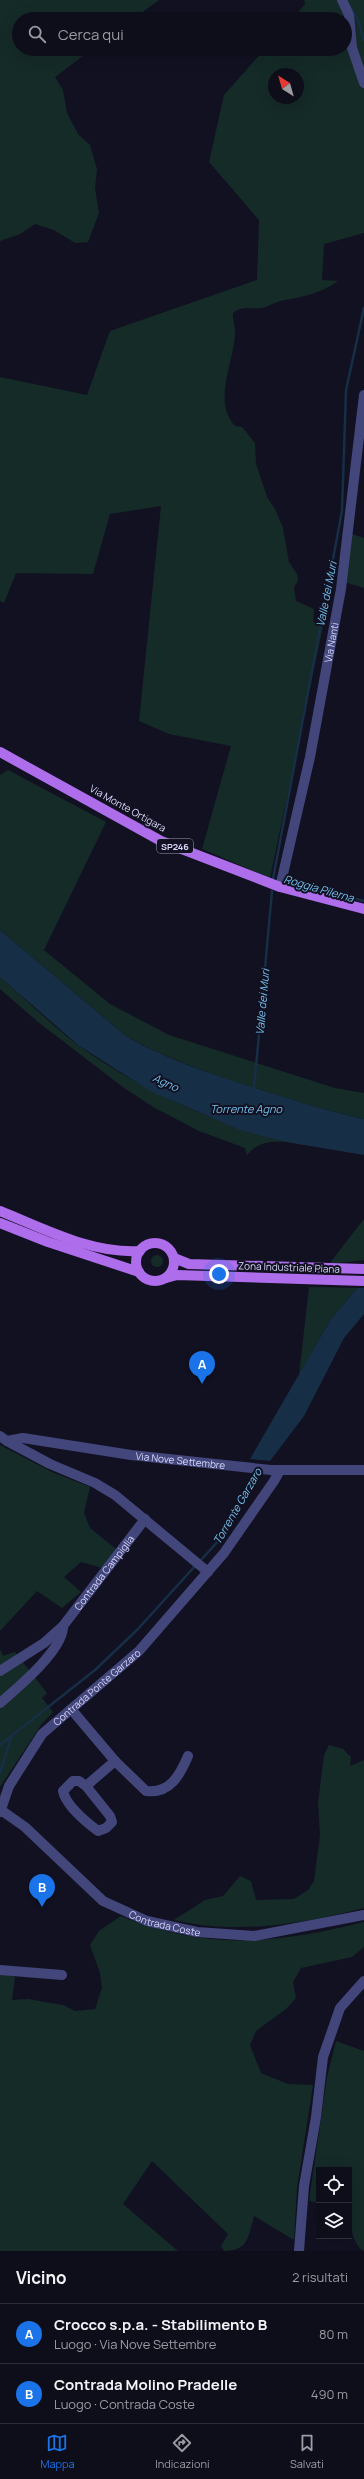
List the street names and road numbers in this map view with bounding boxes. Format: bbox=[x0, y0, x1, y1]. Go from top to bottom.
street label: Via Nanti bbox=[321, 621, 342, 664]
street label: Via Monte Ortigara bbox=[87, 781, 169, 835]
road number: SP246 bbox=[157, 839, 193, 853]
street label: Zona Industriale Piana bbox=[238, 1258, 340, 1276]
street label: Via Nove Settembre bbox=[135, 1449, 226, 1472]
street label: Contrada Campiglia bbox=[71, 1532, 137, 1613]
street label: Contrada Ponte Garzaro bbox=[50, 1646, 144, 1729]
street label: Contrada Coste bbox=[127, 1907, 201, 1939]

